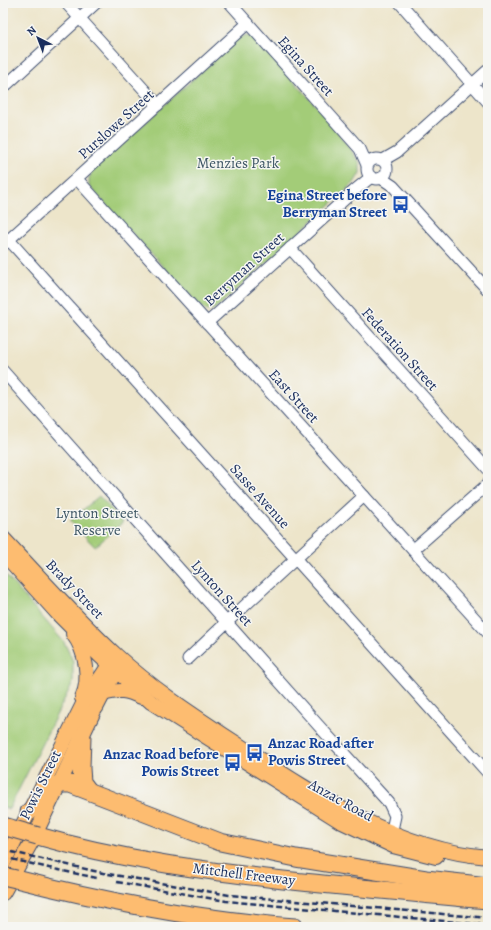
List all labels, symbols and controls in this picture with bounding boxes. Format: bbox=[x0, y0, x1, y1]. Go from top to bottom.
north arrow bbox=[18, 18, 58, 58]
text: N bbox=[24, 23, 40, 39]
street label: Egina Street bbox=[273, 31, 339, 101]
street label: Purslowe Street bbox=[74, 84, 158, 164]
park label: Menzies Park bbox=[197, 153, 280, 173]
place label: Egina Street before Berryman Street bbox=[267, 185, 387, 222]
bus stop icon: Egina Street before Berryman Street bbox=[390, 194, 410, 214]
street label: Berryman Street bbox=[200, 228, 288, 310]
street label: Federation Street bbox=[357, 303, 443, 395]
street label: East Street bbox=[264, 365, 324, 427]
street label: Sasse Avenue bbox=[225, 459, 295, 533]
park label: Lynton Street Reserve bbox=[56, 503, 138, 540]
street label: Brady Street bbox=[41, 555, 109, 623]
street label: Lynton Street bbox=[187, 556, 257, 630]
place label: Anzac Road after Powis Street bbox=[267, 733, 374, 770]
bus stop icon: Anzac Road after Powis Street bbox=[245, 742, 265, 762]
place label: Anzac Road before Powis Street bbox=[102, 744, 219, 781]
street label: Powis Street bbox=[14, 747, 66, 823]
bus stop icon: Anzac Road before Powis Street bbox=[222, 753, 242, 773]
street label: Anzac Road bbox=[304, 774, 378, 826]
street label: Mitchell Freeway bbox=[192, 858, 297, 890]

